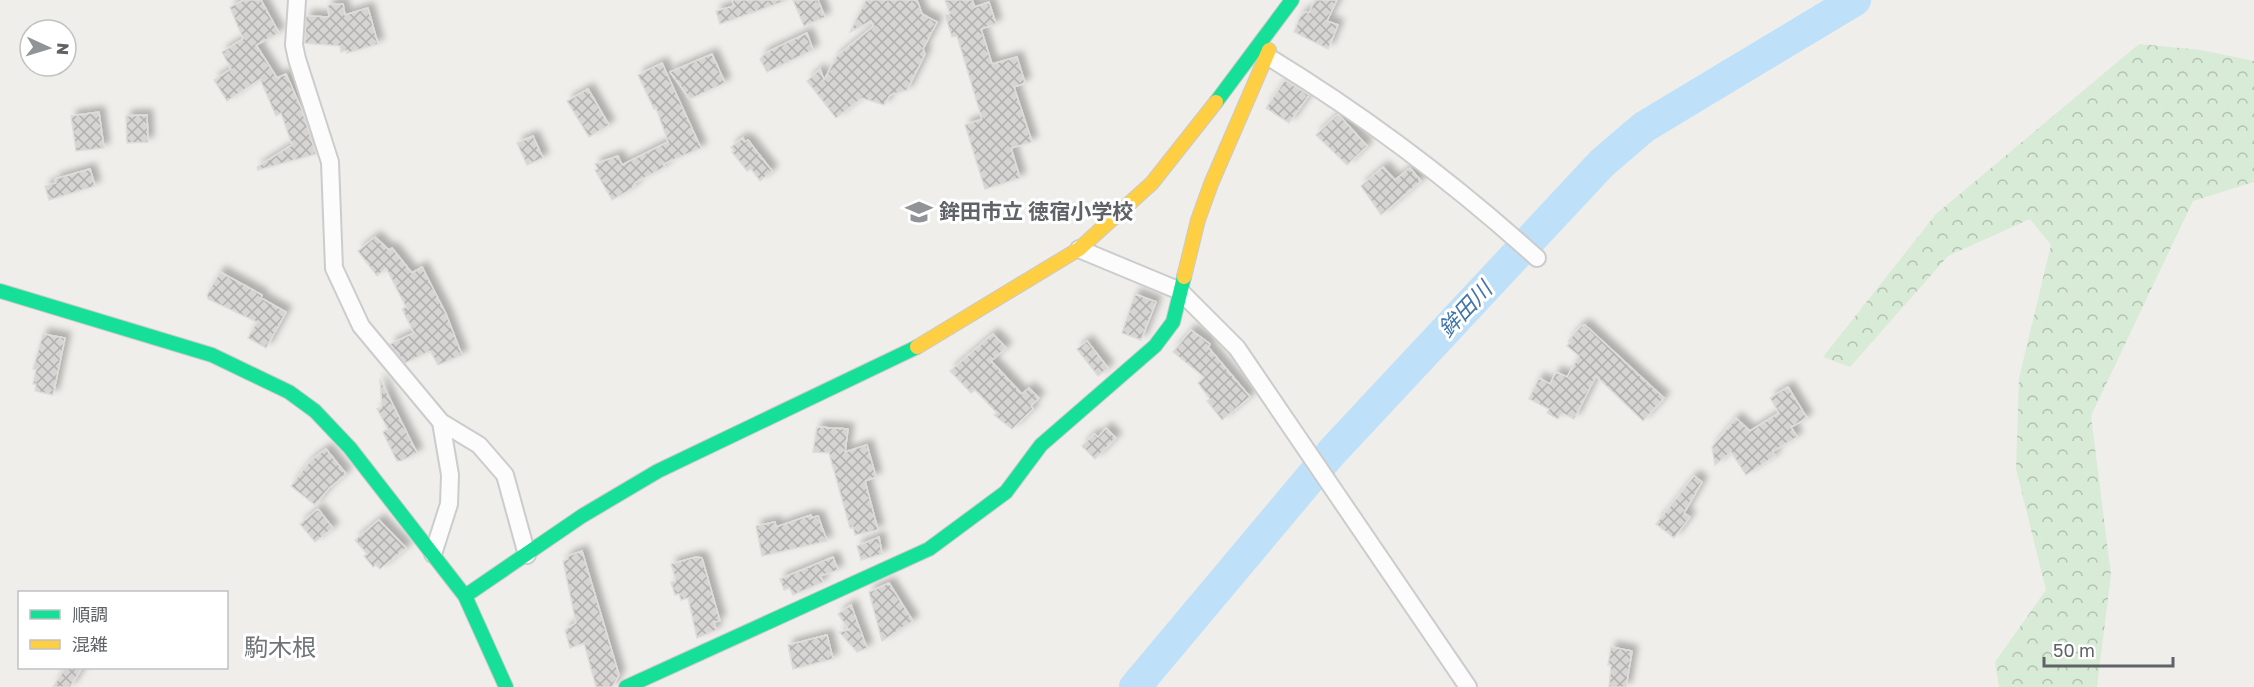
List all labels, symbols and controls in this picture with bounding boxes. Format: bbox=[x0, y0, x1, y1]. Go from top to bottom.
north arrow bbox=[18, 18, 78, 78]
text: N bbox=[53, 42, 73, 56]
school or university icon: 鉾田市立 徳宿小学校 bbox=[904, 197, 934, 227]
place label: 鉾田市立 徳宿小学校 bbox=[939, 198, 1133, 224]
water label: 鉾田川 bbox=[1432, 274, 1498, 342]
legend bbox=[18, 591, 228, 669]
text: 順調 bbox=[72, 603, 108, 625]
scale bar bbox=[2044, 630, 2173, 668]
district label: 駒木根 bbox=[244, 632, 316, 661]
text: 混雑 bbox=[72, 633, 108, 655]
text: 50 m bbox=[2053, 639, 2095, 661]

